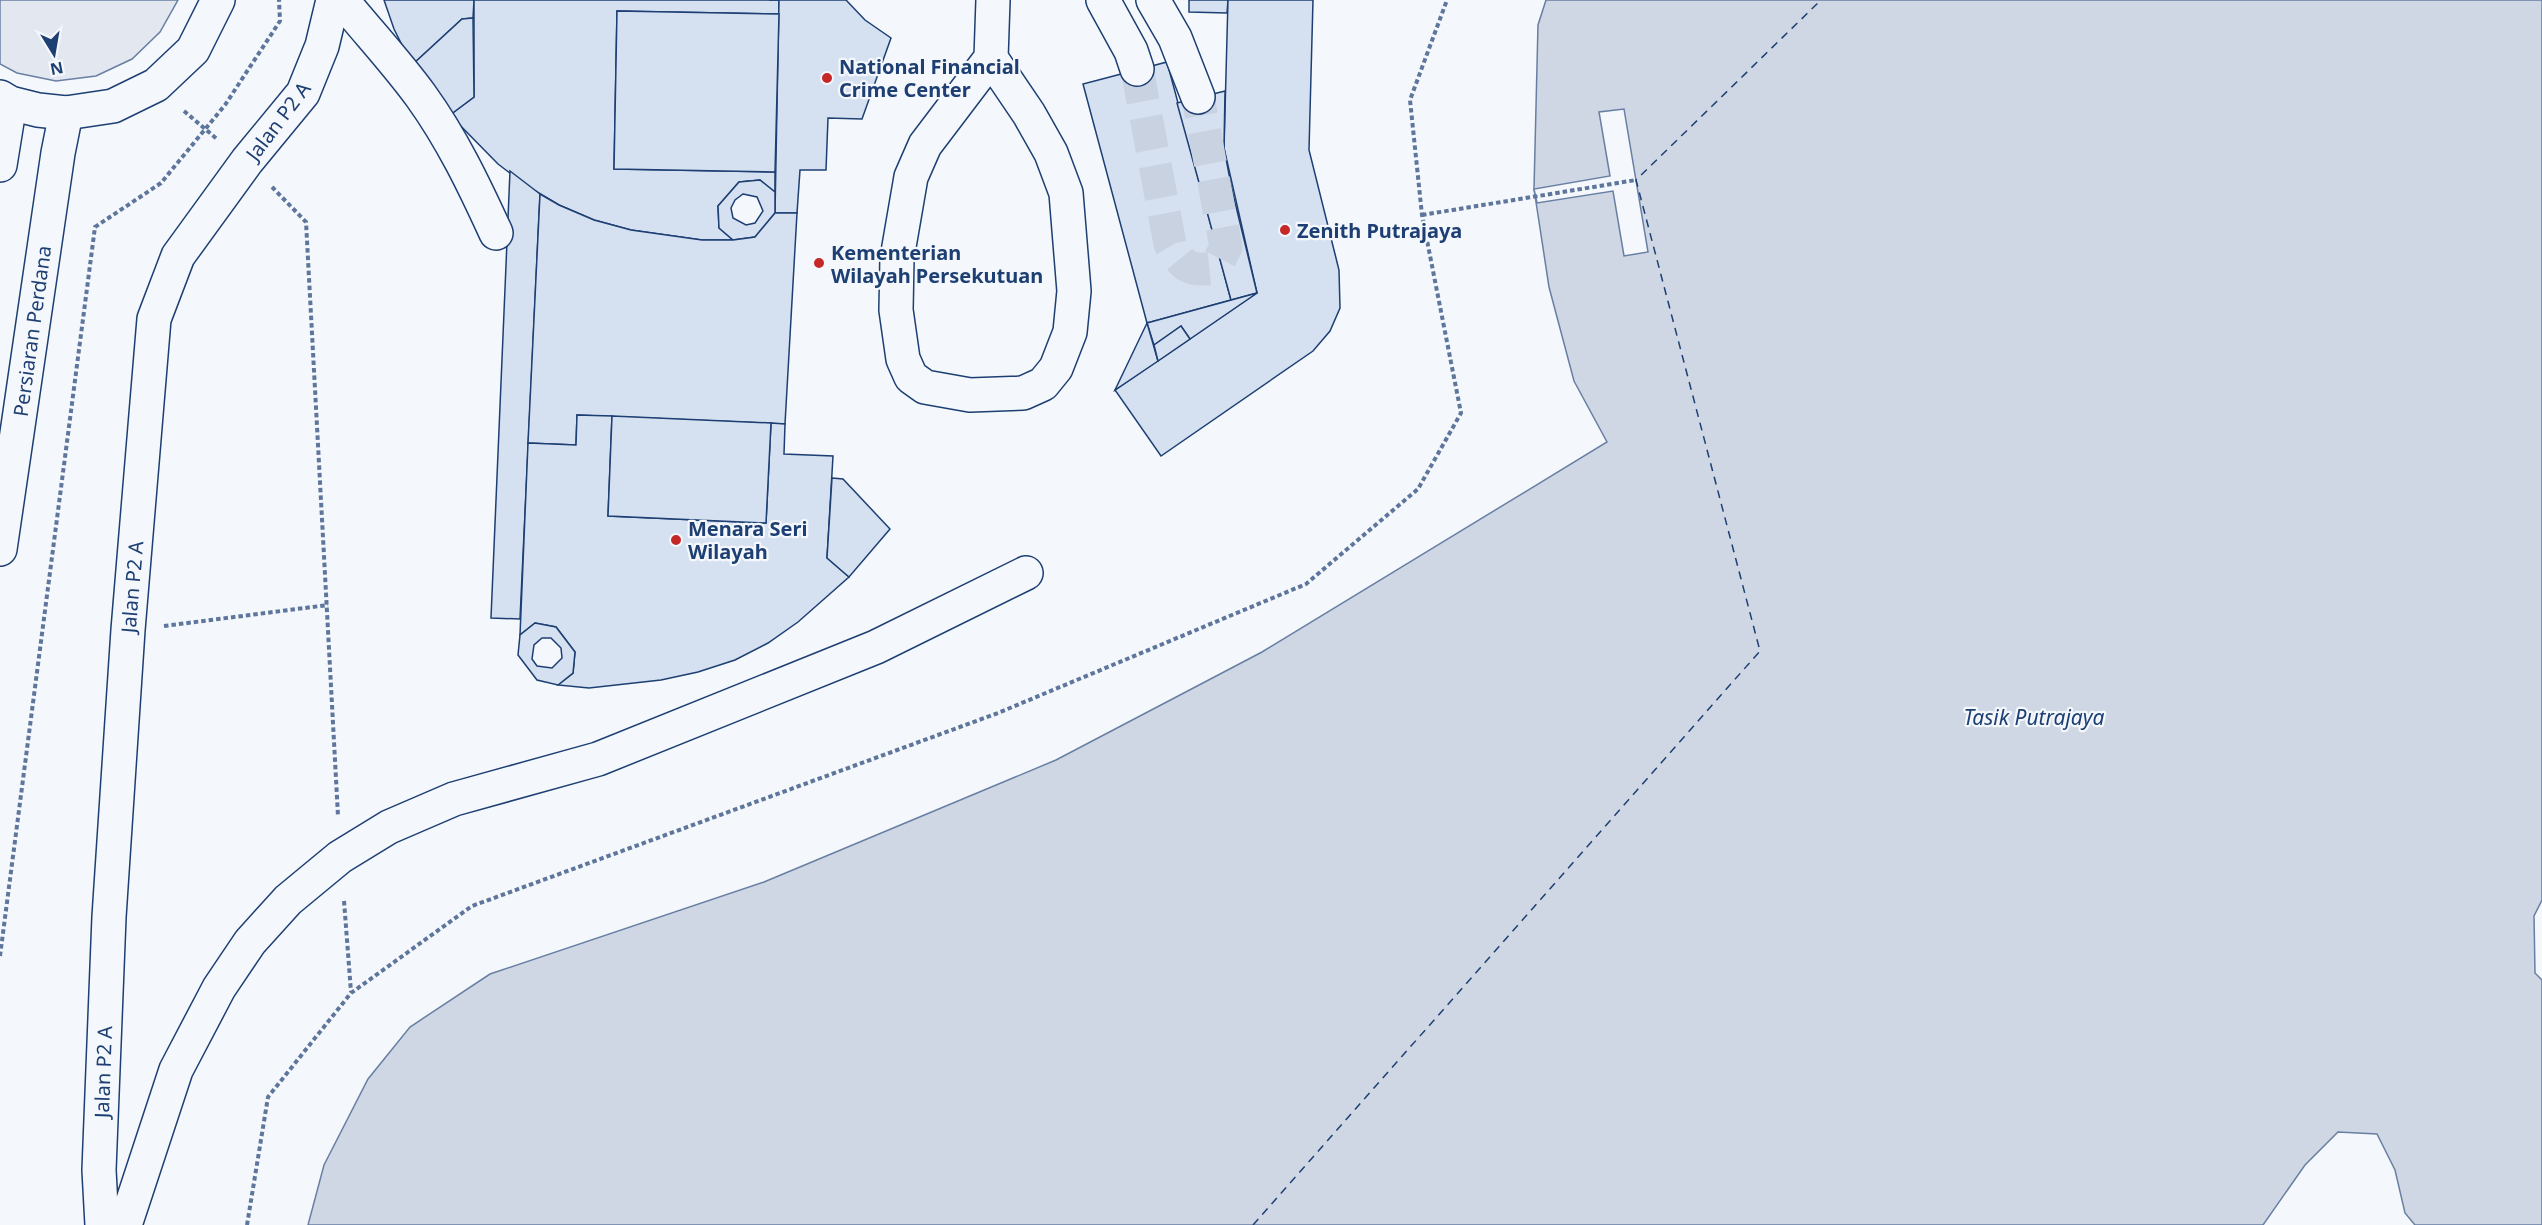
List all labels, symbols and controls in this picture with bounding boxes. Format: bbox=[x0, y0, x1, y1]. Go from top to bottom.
north arrow bbox=[24, 24, 84, 84]
place label: National Financial Crime Center bbox=[839, 53, 1020, 103]
text: N bbox=[48, 57, 65, 81]
marker: National Financial Crime Center bbox=[820, 71, 834, 85]
street label: Jalan P2 A bbox=[238, 76, 317, 168]
place label: Zenith Putrajaya bbox=[1297, 217, 1462, 244]
marker: Zenith Putrajaya bbox=[1278, 223, 1292, 237]
place label: Kementerian Wilayah Persekutuan bbox=[831, 239, 1043, 289]
street label: Persiaran Perdana bbox=[7, 244, 57, 418]
marker: Kementerian Wilayah Persekutuan bbox=[812, 256, 826, 270]
place label: Menara Seri Wilayah bbox=[688, 515, 807, 565]
marker: Menara Seri Wilayah bbox=[669, 533, 683, 547]
street label: Jalan P2 A bbox=[114, 540, 149, 636]
water label: Tasik Putrajaya bbox=[1963, 703, 2105, 731]
street label: Jalan P2 A bbox=[88, 1025, 118, 1121]

